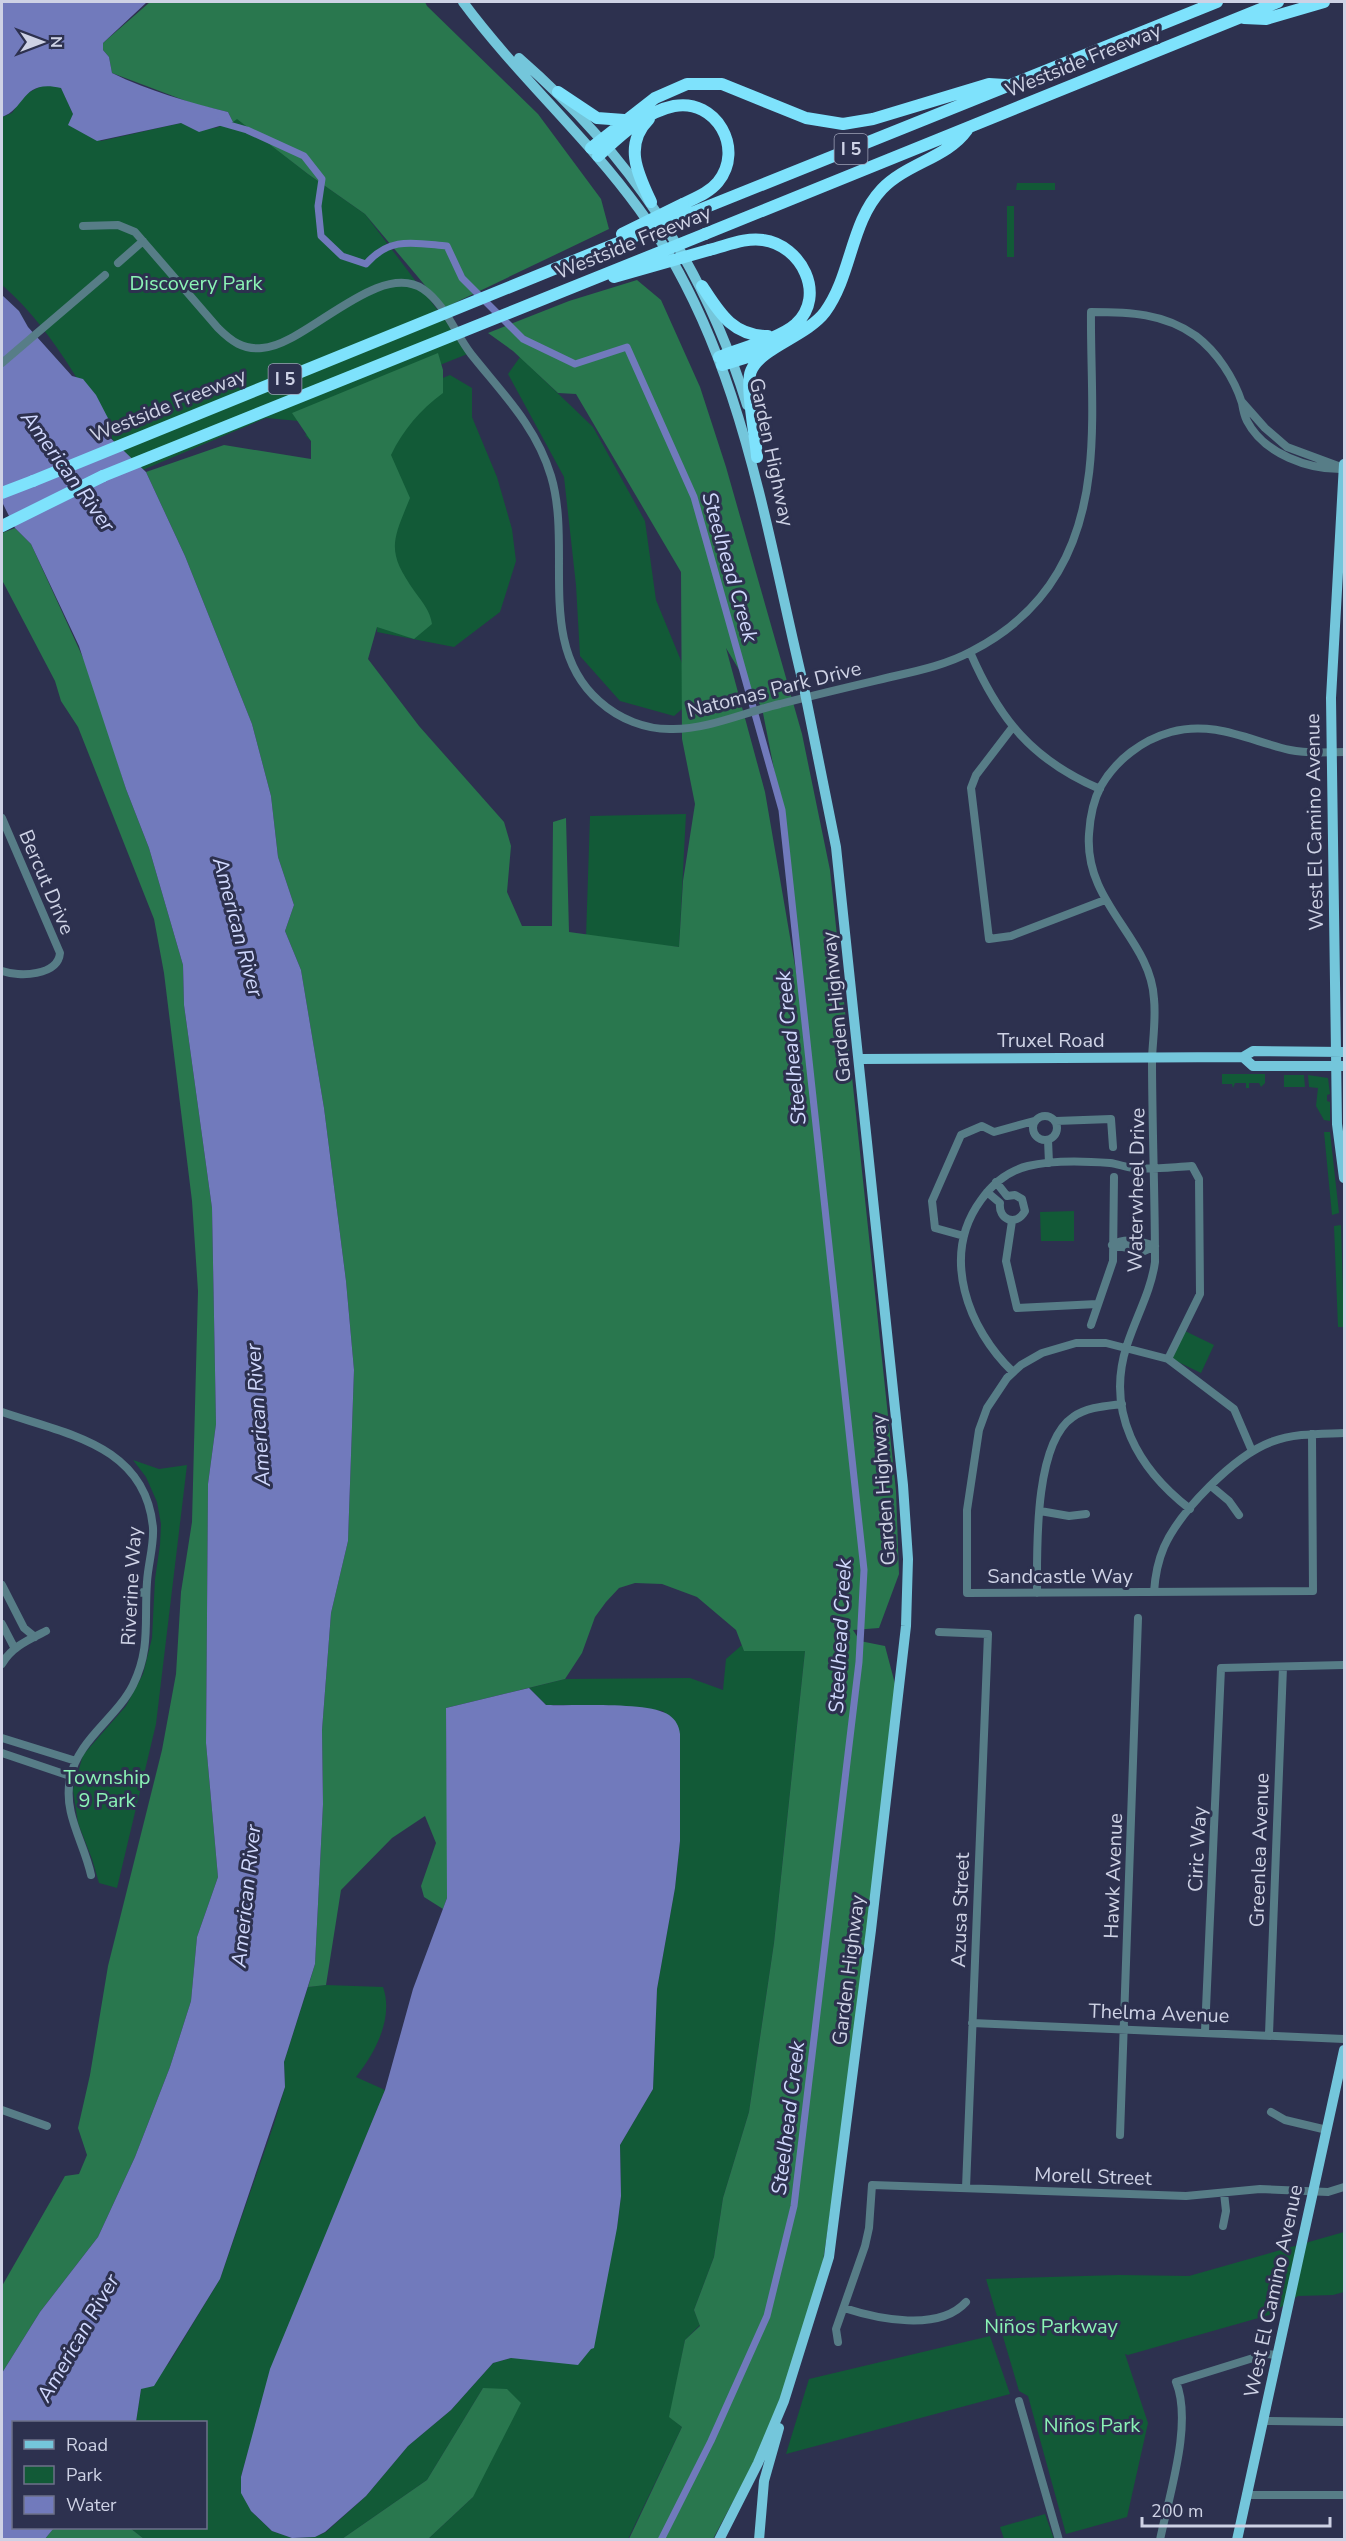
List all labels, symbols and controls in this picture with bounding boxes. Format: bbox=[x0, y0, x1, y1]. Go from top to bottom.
north arrow bbox=[12, 12, 72, 72]
street label: Westside Freeway bbox=[1001, 17, 1166, 104]
text: N bbox=[45, 36, 67, 48]
road number: I 5 bbox=[834, 134, 868, 164]
street label: Westside Freeway bbox=[551, 199, 716, 286]
park label: Discovery Park bbox=[129, 270, 264, 297]
street label: Westside Freeway bbox=[86, 362, 251, 449]
road number: I 5 bbox=[268, 364, 302, 394]
street label: Garden Highway bbox=[743, 375, 801, 530]
water label: American River bbox=[14, 404, 122, 538]
water label: Steelhead Creek bbox=[695, 489, 765, 646]
street label: Natomas Park Drive bbox=[684, 655, 864, 724]
street label: West El Camino Avenue bbox=[1299, 713, 1330, 931]
street label: Bercut Drive bbox=[12, 826, 81, 939]
water label: American River bbox=[206, 853, 270, 1000]
street label: Garden Highway bbox=[815, 930, 858, 1084]
water label: Steelhead Creek bbox=[769, 969, 813, 1126]
street label: Truxel Road bbox=[997, 1027, 1105, 1054]
street label: Waterwheel Drive bbox=[1122, 1107, 1151, 1273]
water label: American River bbox=[239, 1342, 277, 1488]
street label: Garden Highway bbox=[865, 1413, 902, 1566]
street label: Riverine Way bbox=[115, 1525, 148, 1646]
water label: Steelhead Creek bbox=[822, 1557, 858, 1714]
street label: Sandcastle Way bbox=[987, 1563, 1133, 1590]
park label: Township 9 Park bbox=[64, 1764, 150, 1814]
street label: Greenlea Avenue bbox=[1243, 1772, 1276, 1928]
street label: Ciric Way bbox=[1182, 1805, 1213, 1893]
street label: Hawk Avenue bbox=[1098, 1813, 1129, 1939]
water label: American River bbox=[224, 1823, 267, 1970]
street label: Azusa Street bbox=[945, 1851, 976, 1968]
street label: Garden Highway bbox=[826, 1893, 871, 2047]
street label: Thelma Avenue bbox=[1088, 1998, 1230, 2029]
water label: Steelhead Creek bbox=[765, 2039, 811, 2197]
street label: Morell Street bbox=[1034, 2161, 1153, 2192]
street label: West El Camino Avenue bbox=[1238, 2182, 1309, 2400]
water label: American River bbox=[30, 2269, 126, 2408]
park label: Niños Parkway bbox=[984, 2313, 1119, 2340]
park label: Niños Park bbox=[1044, 2412, 1141, 2439]
legend bbox=[12, 2421, 207, 2529]
text: Road bbox=[66, 2433, 108, 2457]
text: Park bbox=[66, 2463, 103, 2487]
scale bar bbox=[1142, 2490, 1330, 2528]
text: Water bbox=[66, 2493, 117, 2517]
text: 200 m bbox=[1151, 2499, 1203, 2523]

